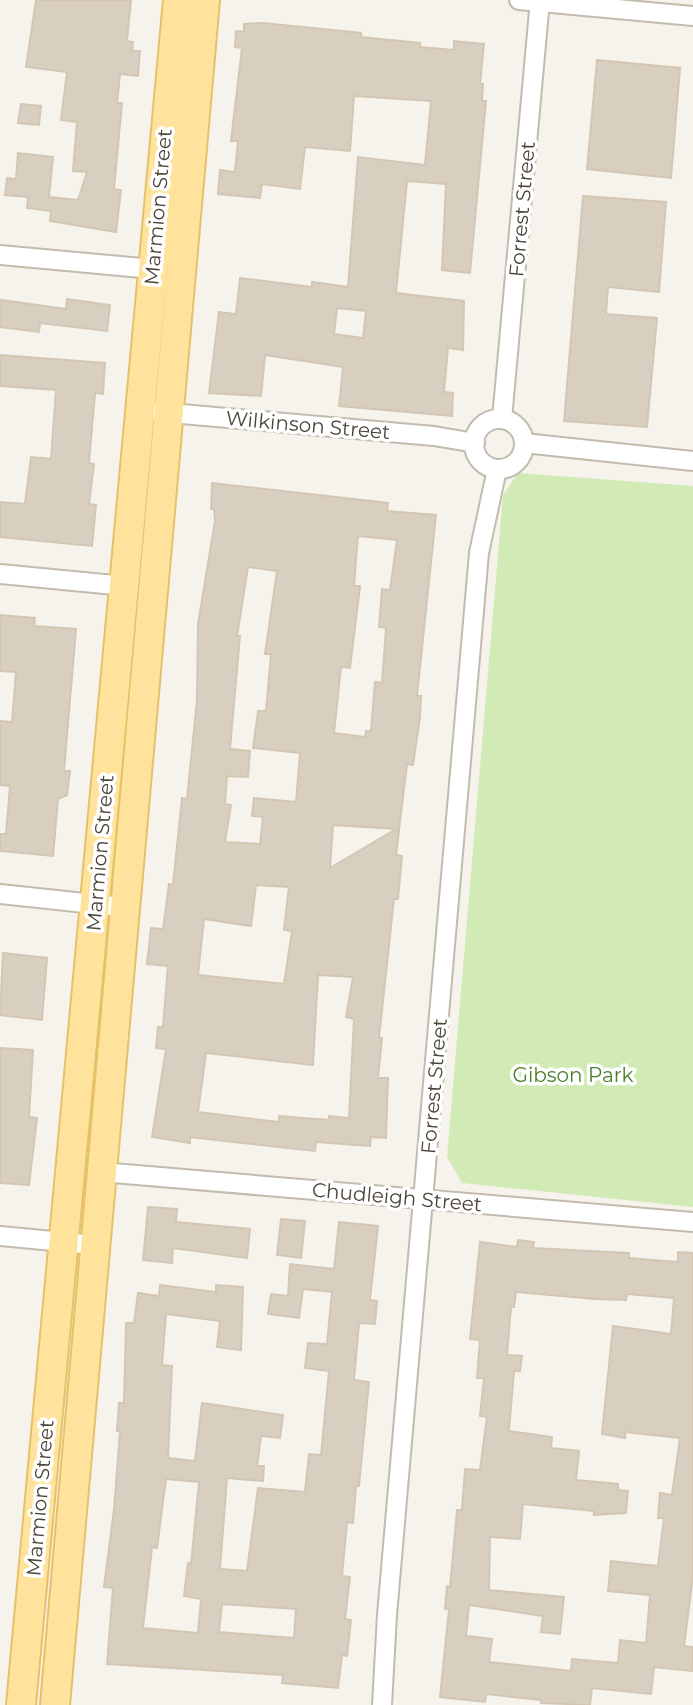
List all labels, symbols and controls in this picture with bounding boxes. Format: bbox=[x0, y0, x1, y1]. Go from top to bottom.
street label: Marmion Street bbox=[139, 128, 177, 286]
street label: Forrest Street bbox=[504, 140, 540, 278]
street label: Wilkinson Street bbox=[225, 406, 391, 444]
street label: Marmion Street bbox=[81, 774, 119, 932]
street label: Forrest Street bbox=[416, 1017, 452, 1155]
park label: Gibson Park bbox=[512, 1063, 634, 1087]
street label: Chudleigh Street bbox=[311, 1178, 483, 1216]
street label: Marmion Street bbox=[21, 1419, 59, 1577]

